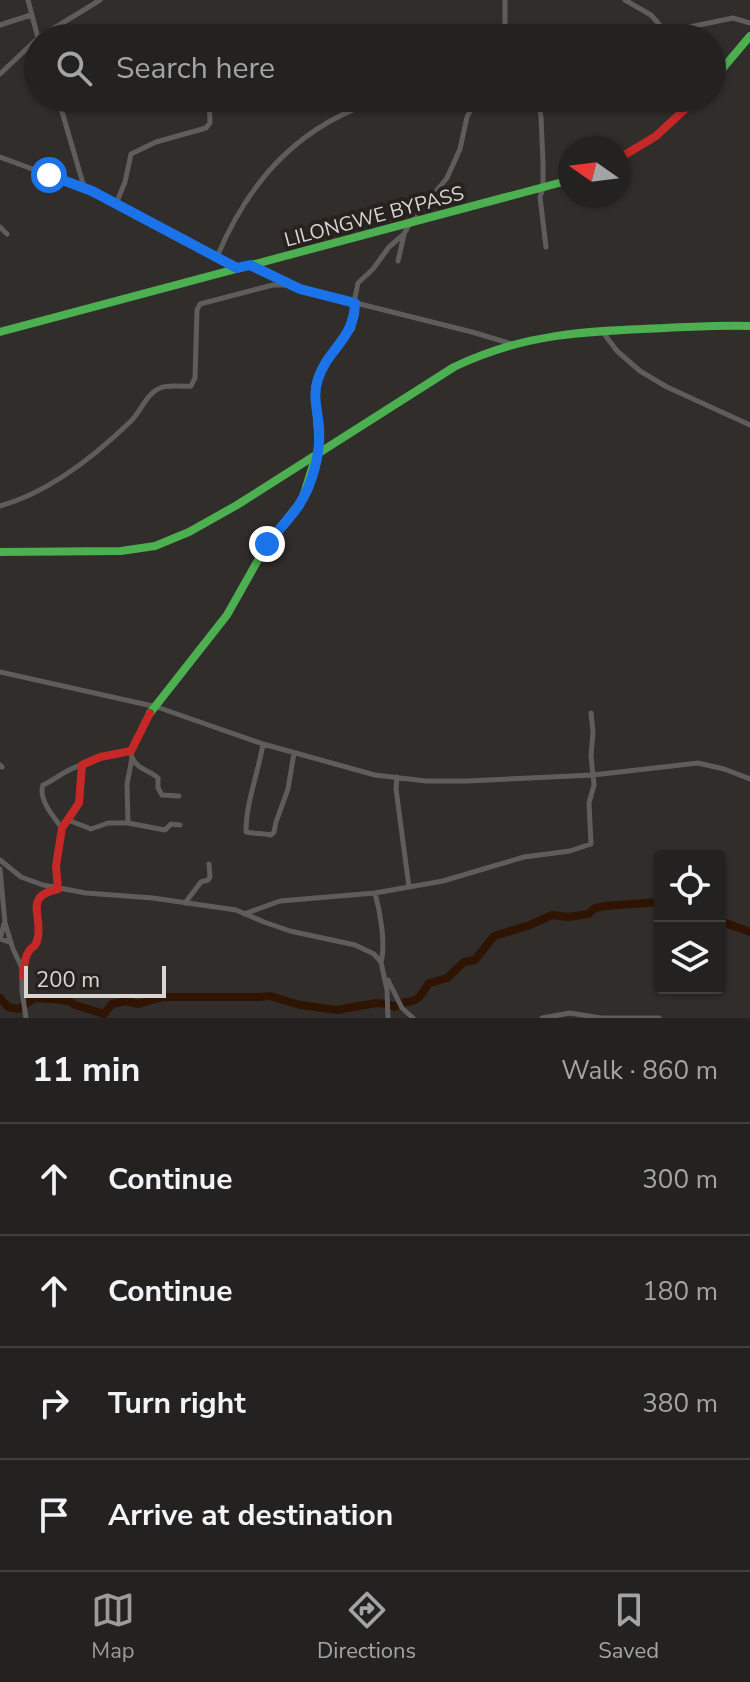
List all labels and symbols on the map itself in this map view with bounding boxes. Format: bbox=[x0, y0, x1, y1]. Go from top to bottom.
north arrow bbox=[558, 136, 630, 208]
route start bbox=[31, 157, 67, 193]
street label: LILONGWE BYPASS bbox=[281, 179, 467, 253]
route end bbox=[249, 526, 285, 562]
scale bar bbox=[24, 962, 166, 998]

